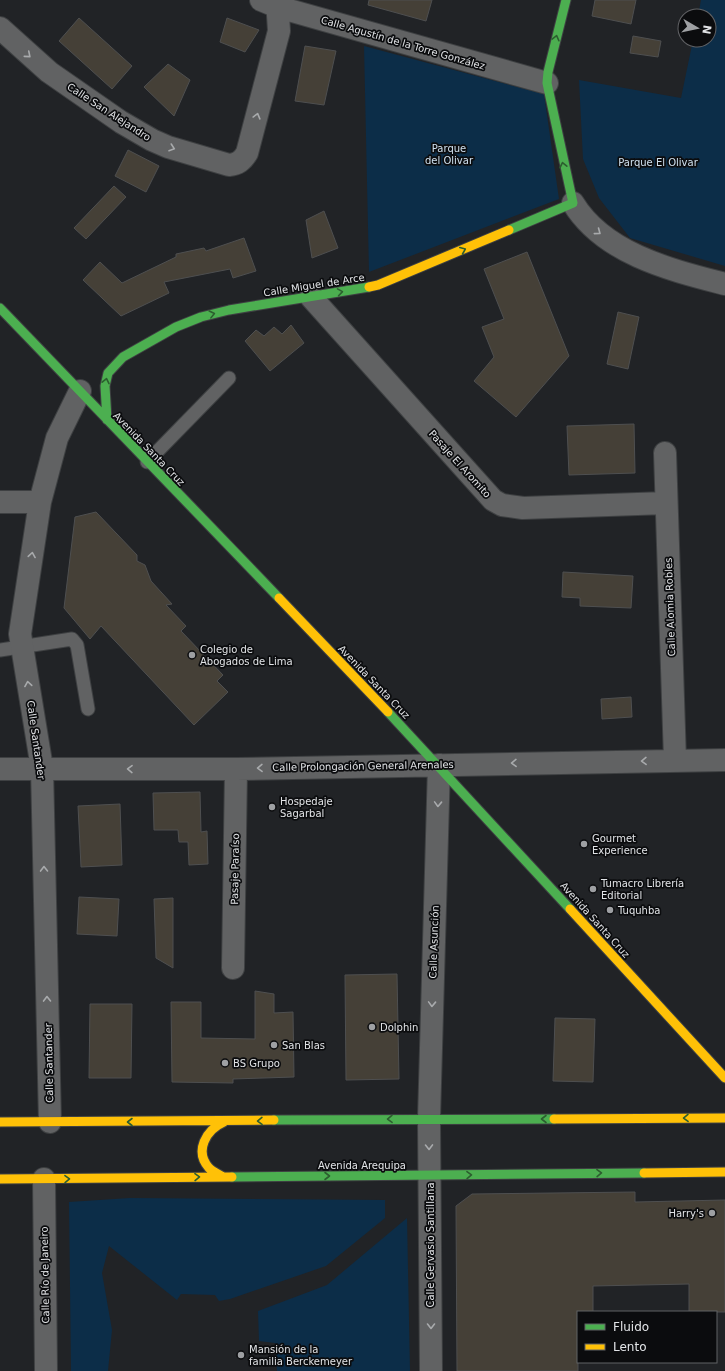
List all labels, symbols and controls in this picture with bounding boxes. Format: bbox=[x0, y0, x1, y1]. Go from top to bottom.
north arrow bbox=[677, 8, 717, 48]
street label: Calle Agustín de la Torre González bbox=[320, 14, 486, 72]
text: N bbox=[699, 24, 714, 35]
one-way arrow bbox=[551, 35, 560, 42]
one-way arrow bbox=[24, 50, 31, 57]
street label: Calle San Alejandro bbox=[65, 81, 153, 143]
one-way arrow bbox=[252, 112, 261, 119]
park label: Parque del Olivar bbox=[425, 143, 474, 166]
one-way arrow bbox=[169, 144, 176, 152]
park label: Parque El Olivar bbox=[618, 157, 699, 168]
one-way arrow bbox=[560, 162, 568, 169]
one-way arrow bbox=[594, 228, 601, 235]
one-way arrow bbox=[458, 247, 466, 255]
street label: Calle Miguel de Arce bbox=[263, 272, 365, 298]
one-way arrow bbox=[337, 288, 343, 297]
one-way arrow bbox=[208, 310, 215, 319]
one-way arrow bbox=[102, 378, 110, 385]
street label: Avenida Santa Cruz bbox=[111, 410, 187, 488]
street label: Pasaje El Aromito bbox=[427, 428, 493, 500]
one-way arrow bbox=[27, 552, 36, 559]
street label: Calle Alomia Robles bbox=[663, 558, 677, 656]
street label: Avenida Santa Cruz bbox=[336, 643, 412, 721]
place label: Colegio de Abogados de Lima bbox=[200, 644, 293, 667]
marker: Colegio de Abogados de Lima bbox=[187, 650, 197, 660]
one-way arrow bbox=[24, 681, 33, 687]
street label: Calle Santander bbox=[25, 700, 47, 781]
one-way arrow bbox=[641, 757, 647, 765]
street label: Calle Prolongación General Arenales bbox=[272, 759, 454, 773]
one-way arrow bbox=[511, 759, 517, 768]
one-way arrow bbox=[257, 764, 263, 772]
one-way arrow bbox=[127, 765, 133, 774]
place label: Hospedaje Sagarbal bbox=[280, 796, 333, 819]
one-way arrow bbox=[433, 801, 442, 807]
marker: Hospedaje Sagarbal bbox=[267, 802, 277, 812]
street label: Pasaje Paraíso bbox=[229, 833, 241, 905]
place label: Gourmet Experience bbox=[592, 833, 648, 856]
marker: Gourmet Experience bbox=[579, 839, 589, 849]
one-way arrow bbox=[40, 866, 49, 872]
place label: Tumacro Librería Editorial bbox=[600, 878, 684, 901]
street label: Avenida Santa Cruz bbox=[558, 880, 632, 960]
marker: Tumacro Librería Editorial bbox=[588, 884, 598, 894]
street label: Calle Asunción bbox=[427, 905, 441, 979]
marker: Tuquhba bbox=[605, 905, 615, 915]
place label: Tuquhba bbox=[617, 905, 660, 916]
one-way arrow bbox=[43, 996, 52, 1002]
one-way arrow bbox=[428, 1001, 436, 1007]
street label: Calle Santander bbox=[43, 1022, 55, 1103]
marker: Dolphin bbox=[367, 1022, 377, 1032]
place label: Dolphin bbox=[380, 1022, 418, 1033]
marker: San Blas bbox=[269, 1040, 279, 1050]
place label: San Blas bbox=[282, 1040, 325, 1051]
marker: BS Grupo bbox=[220, 1058, 230, 1068]
place label: BS Grupo bbox=[233, 1058, 280, 1069]
one-way arrow bbox=[683, 1114, 689, 1123]
one-way arrow bbox=[387, 1115, 393, 1124]
one-way arrow bbox=[541, 1115, 547, 1123]
one-way arrow bbox=[257, 1117, 263, 1125]
one-way arrow bbox=[127, 1118, 133, 1126]
one-way arrow bbox=[425, 1144, 434, 1150]
street label: Avenida Arequipa bbox=[318, 1160, 406, 1171]
one-way arrow bbox=[596, 1169, 602, 1177]
one-way arrow bbox=[466, 1171, 472, 1179]
one-way arrow bbox=[324, 1172, 330, 1180]
one-way arrow bbox=[194, 1173, 200, 1181]
one-way arrow bbox=[64, 1174, 70, 1183]
street label: Calle Gervasio Santillana bbox=[425, 1182, 436, 1308]
place label: Harry's bbox=[668, 1208, 704, 1219]
marker: Harry's bbox=[707, 1208, 717, 1218]
street label: Calle Río de Janeiro bbox=[39, 1226, 51, 1324]
legend bbox=[577, 1311, 717, 1363]
text: Fluido bbox=[613, 1320, 649, 1334]
one-way arrow bbox=[427, 1323, 435, 1329]
text: Lento bbox=[613, 1340, 647, 1354]
place label: Mansión de la familia Berckemeyer bbox=[249, 1344, 353, 1367]
marker: Mansión de la familia Berckemeyer bbox=[236, 1350, 246, 1360]

